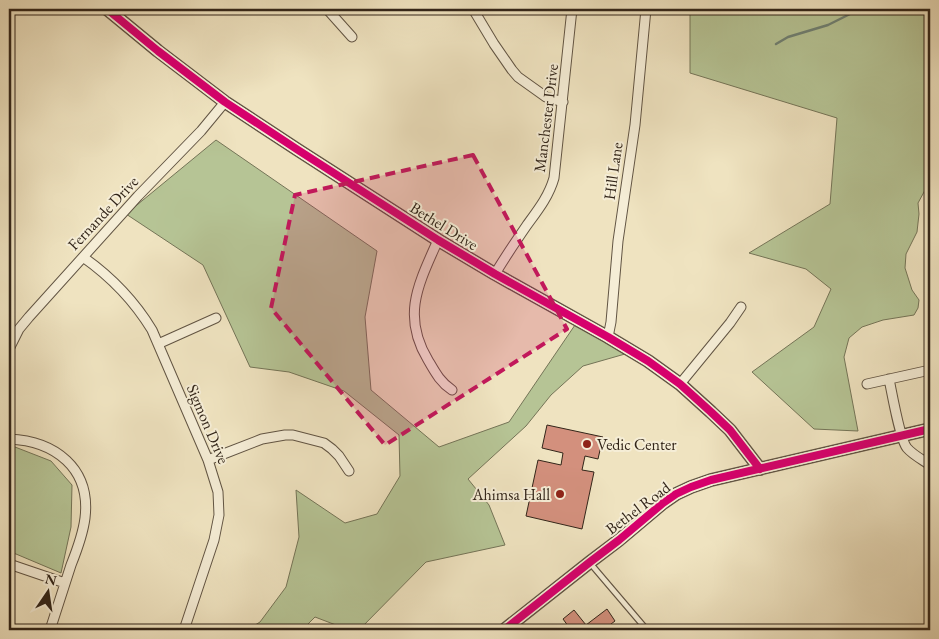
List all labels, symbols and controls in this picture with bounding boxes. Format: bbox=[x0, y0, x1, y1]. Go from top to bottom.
street label: Manchester Drive bbox=[529, 63, 563, 173]
street label: Hill Lane bbox=[599, 141, 627, 201]
street label: Fernande Drive bbox=[63, 171, 143, 255]
street label: Bethel Drive bbox=[406, 197, 482, 255]
street label: Sigmon Drive bbox=[182, 381, 234, 467]
place label: Vedic Center bbox=[597, 434, 677, 455]
marker: Vedic Center bbox=[581, 438, 593, 450]
street label: Bethel Road bbox=[601, 476, 675, 539]
place label: Ahimsa Hall bbox=[472, 484, 550, 505]
marker: Ahimsa Hall bbox=[554, 488, 566, 500]
north arrow bbox=[22, 566, 72, 616]
text: N bbox=[43, 569, 59, 590]

